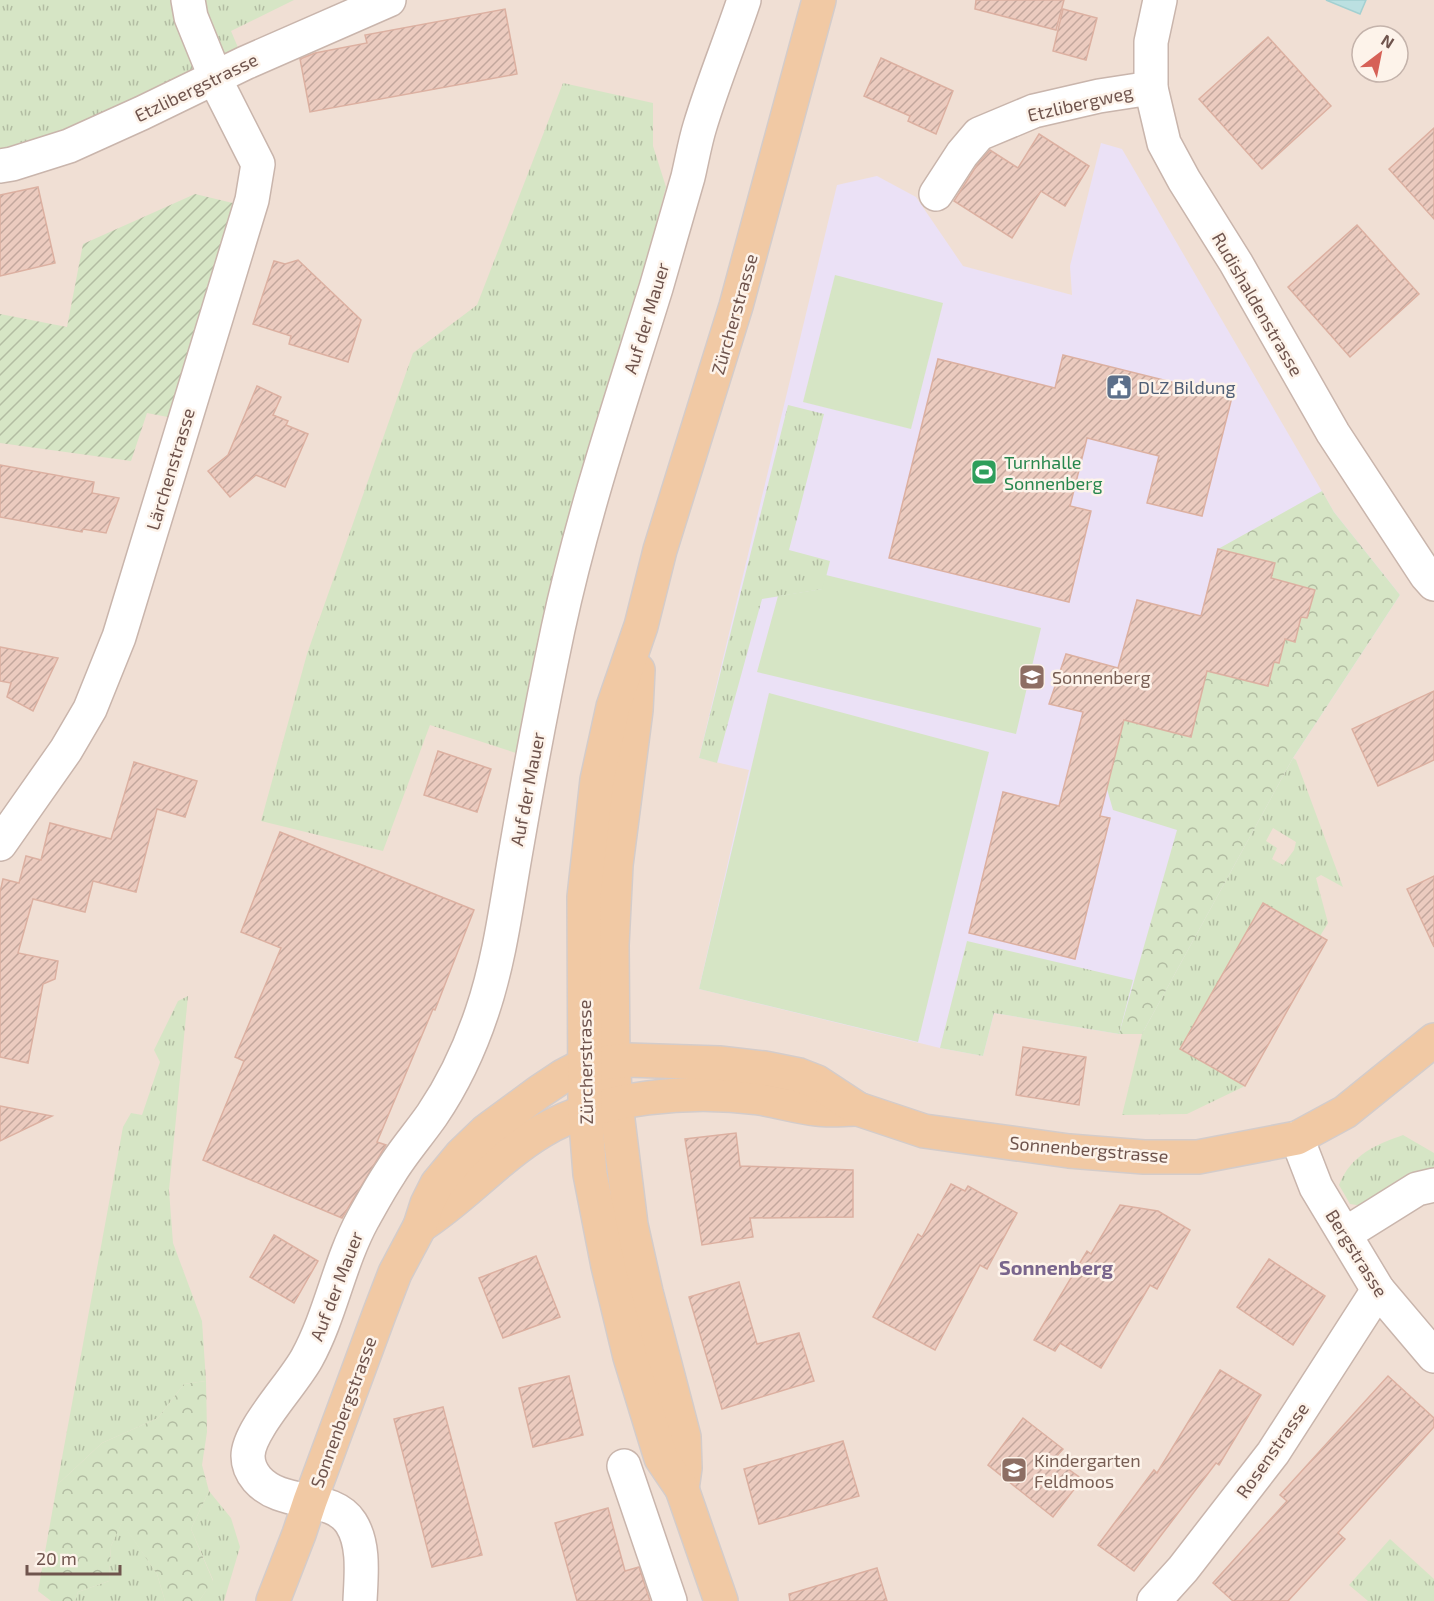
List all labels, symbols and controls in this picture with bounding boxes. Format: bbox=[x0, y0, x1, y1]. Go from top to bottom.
north arrow bbox=[1350, 24, 1410, 84]
text: N bbox=[1378, 30, 1398, 52]
street label: Etzlibergstrasse bbox=[131, 48, 261, 126]
street label: Etzlibergweg bbox=[1025, 80, 1135, 126]
street label: Rudishaldenstrasse bbox=[1208, 228, 1308, 380]
street label: Zürcherstrasse bbox=[706, 251, 762, 377]
street label: Auf der Mauer bbox=[619, 259, 673, 377]
public building icon: DLZ Bildung bbox=[1104, 372, 1134, 402]
place label: DLZ Bildung bbox=[1138, 376, 1235, 398]
street label: Lärchenstrasse bbox=[141, 405, 199, 533]
place label: Turnhalle Sonnenberg bbox=[1004, 451, 1102, 494]
sports icon: Turnhalle Sonnenberg bbox=[969, 457, 999, 487]
school or university icon: Sonnenberg bbox=[1017, 662, 1047, 692]
place label: Sonnenberg bbox=[1052, 666, 1150, 688]
street label: Auf der Mauer bbox=[505, 730, 549, 848]
street label: Zürcherstrasse bbox=[573, 999, 597, 1125]
street label: Sonnenbergstrasse bbox=[1009, 1131, 1169, 1167]
street label: Bergstrasse bbox=[1321, 1205, 1393, 1301]
street label: Auf der Mauer bbox=[305, 1228, 367, 1344]
district label: Sonnenberg bbox=[999, 1255, 1113, 1279]
street label: Sonnenbergstrasse bbox=[305, 1333, 381, 1491]
street label: Rosenstrasse bbox=[1231, 1398, 1313, 1502]
place label: Kindergarten Feldmoos bbox=[1034, 1449, 1141, 1492]
school or university icon: Kindergarten Feldmoos bbox=[999, 1455, 1029, 1485]
scale bar bbox=[27, 1538, 120, 1576]
text: 20 m bbox=[36, 1547, 77, 1569]

